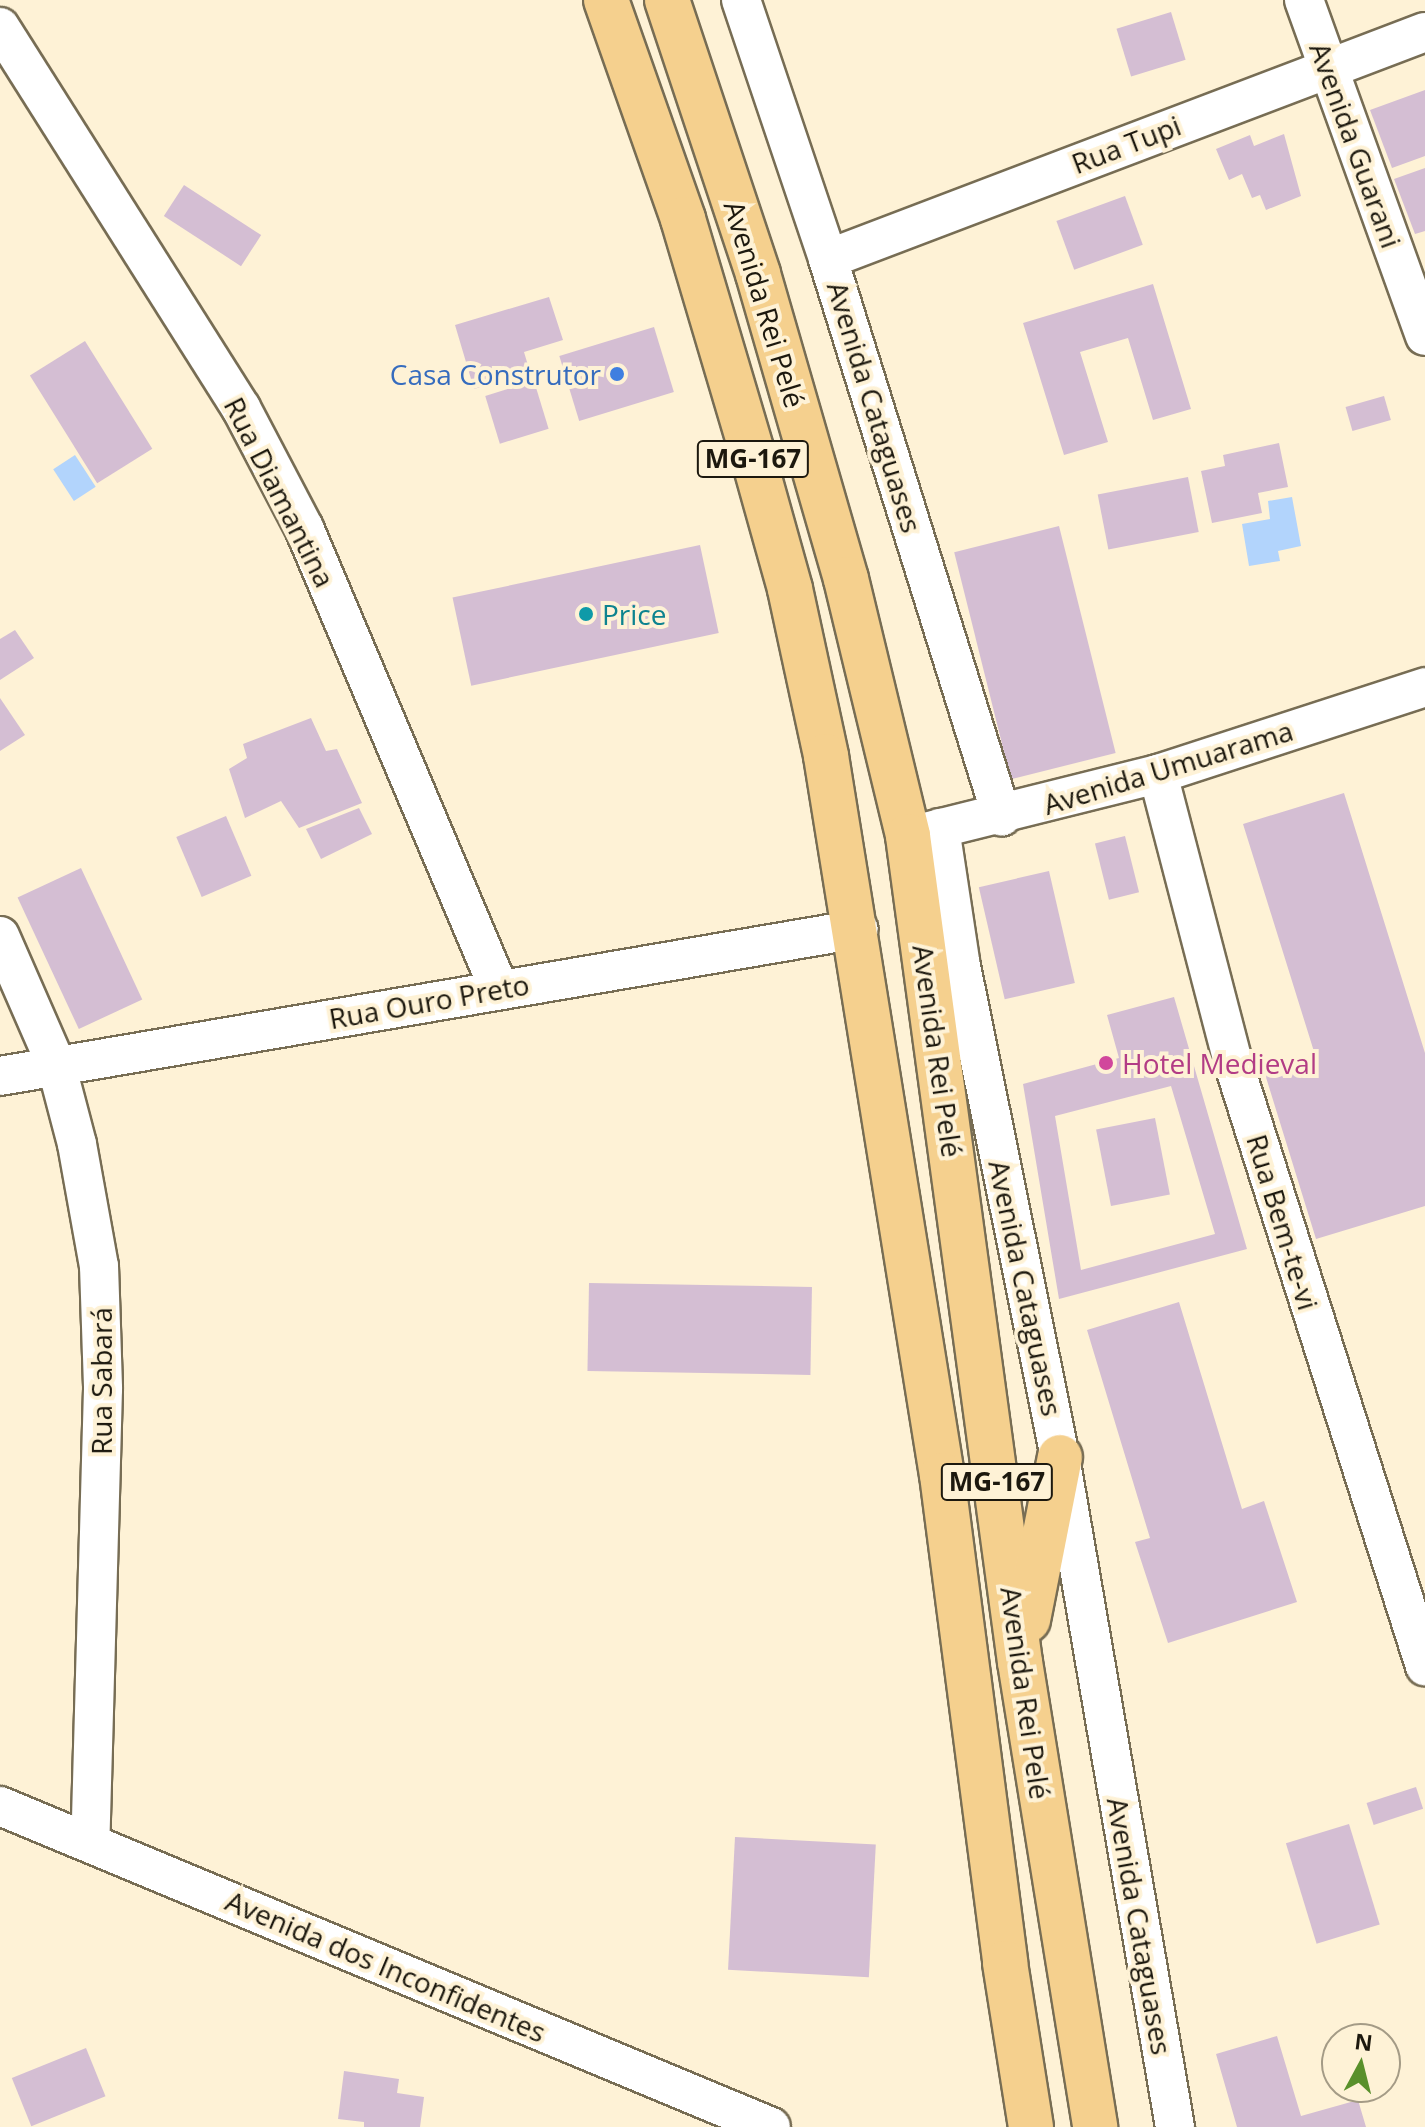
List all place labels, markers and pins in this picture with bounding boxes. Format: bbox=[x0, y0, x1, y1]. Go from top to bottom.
place label: Casa Construtor bbox=[390, 357, 601, 391]
marker: Casa Construtor bbox=[608, 365, 626, 383]
place label: Price bbox=[602, 597, 666, 631]
marker: Price bbox=[577, 605, 595, 623]
place label: Hotel Medieval bbox=[1122, 1046, 1317, 1080]
marker: Hotel Medieval bbox=[1097, 1054, 1115, 1072]

